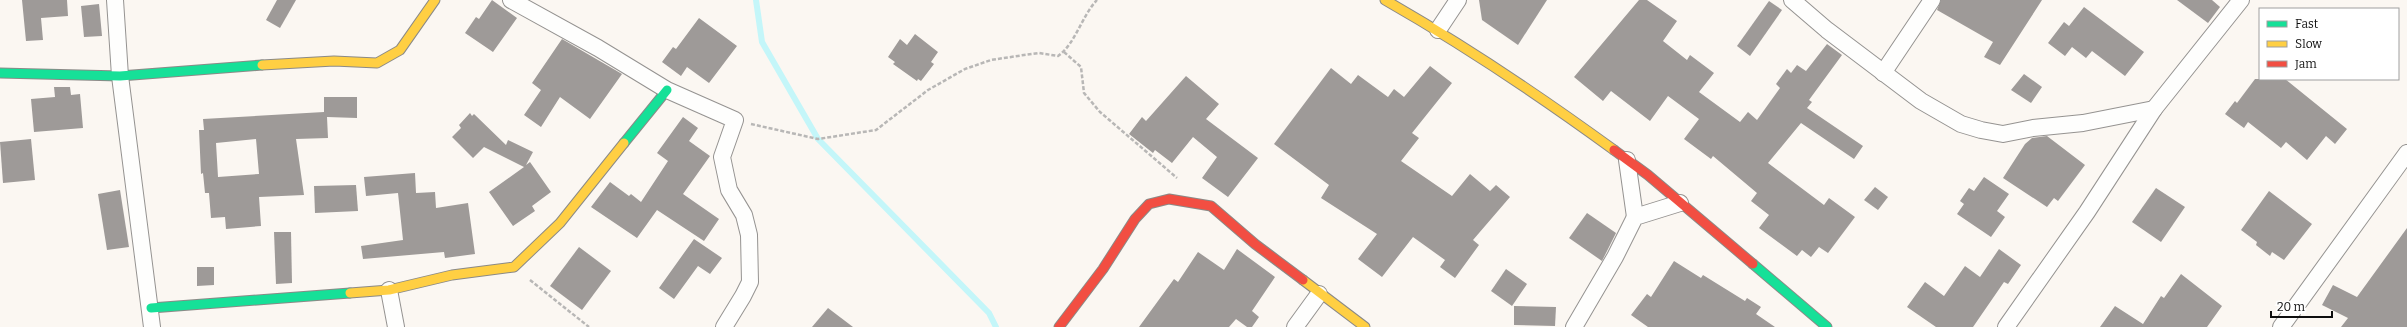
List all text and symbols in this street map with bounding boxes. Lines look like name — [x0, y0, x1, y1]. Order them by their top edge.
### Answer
legend — [2259, 8, 2399, 80]
text: Fast — [2295, 17, 2319, 31]
text: Slow — [2295, 37, 2322, 51]
text: Jam — [2294, 57, 2317, 71]
scale bar — [2271, 293, 2332, 319]
text: 20 m — [2277, 300, 2306, 314]

